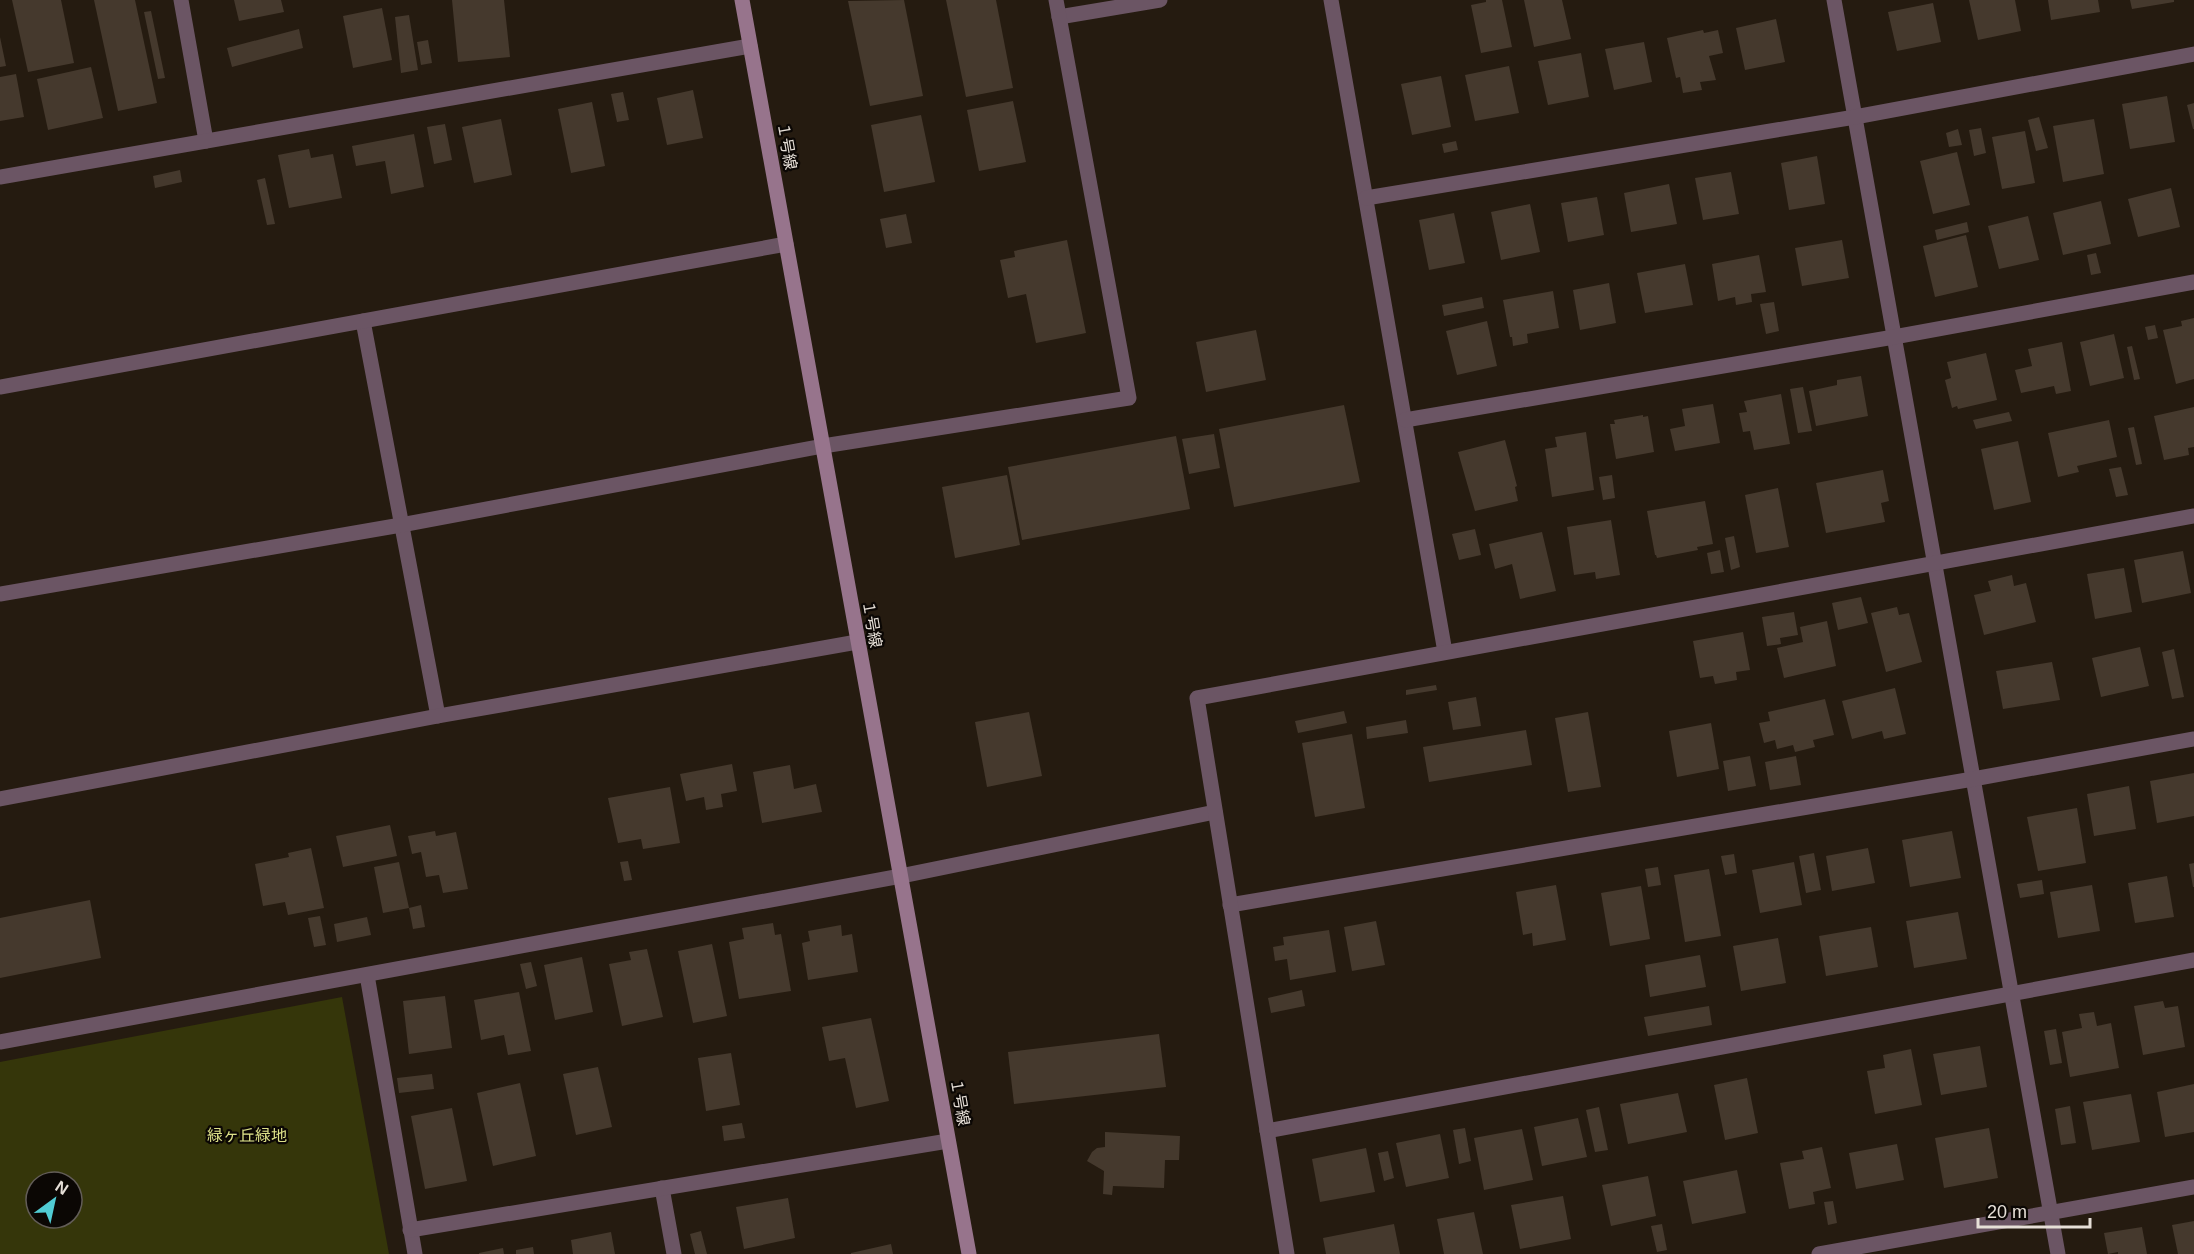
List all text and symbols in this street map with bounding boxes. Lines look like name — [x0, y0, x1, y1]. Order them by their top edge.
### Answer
street label: １号線 — [774, 121, 800, 171]
street label: １号線 — [859, 599, 885, 649]
street label: １号線 — [947, 1077, 973, 1127]
park label: 緑ヶ丘緑地 — [207, 1127, 287, 1144]
north arrow — [24, 1170, 84, 1230]
text: N — [52, 1178, 71, 1198]
scale bar — [1978, 1191, 2090, 1229]
text: 20 m — [1987, 1202, 2027, 1222]

